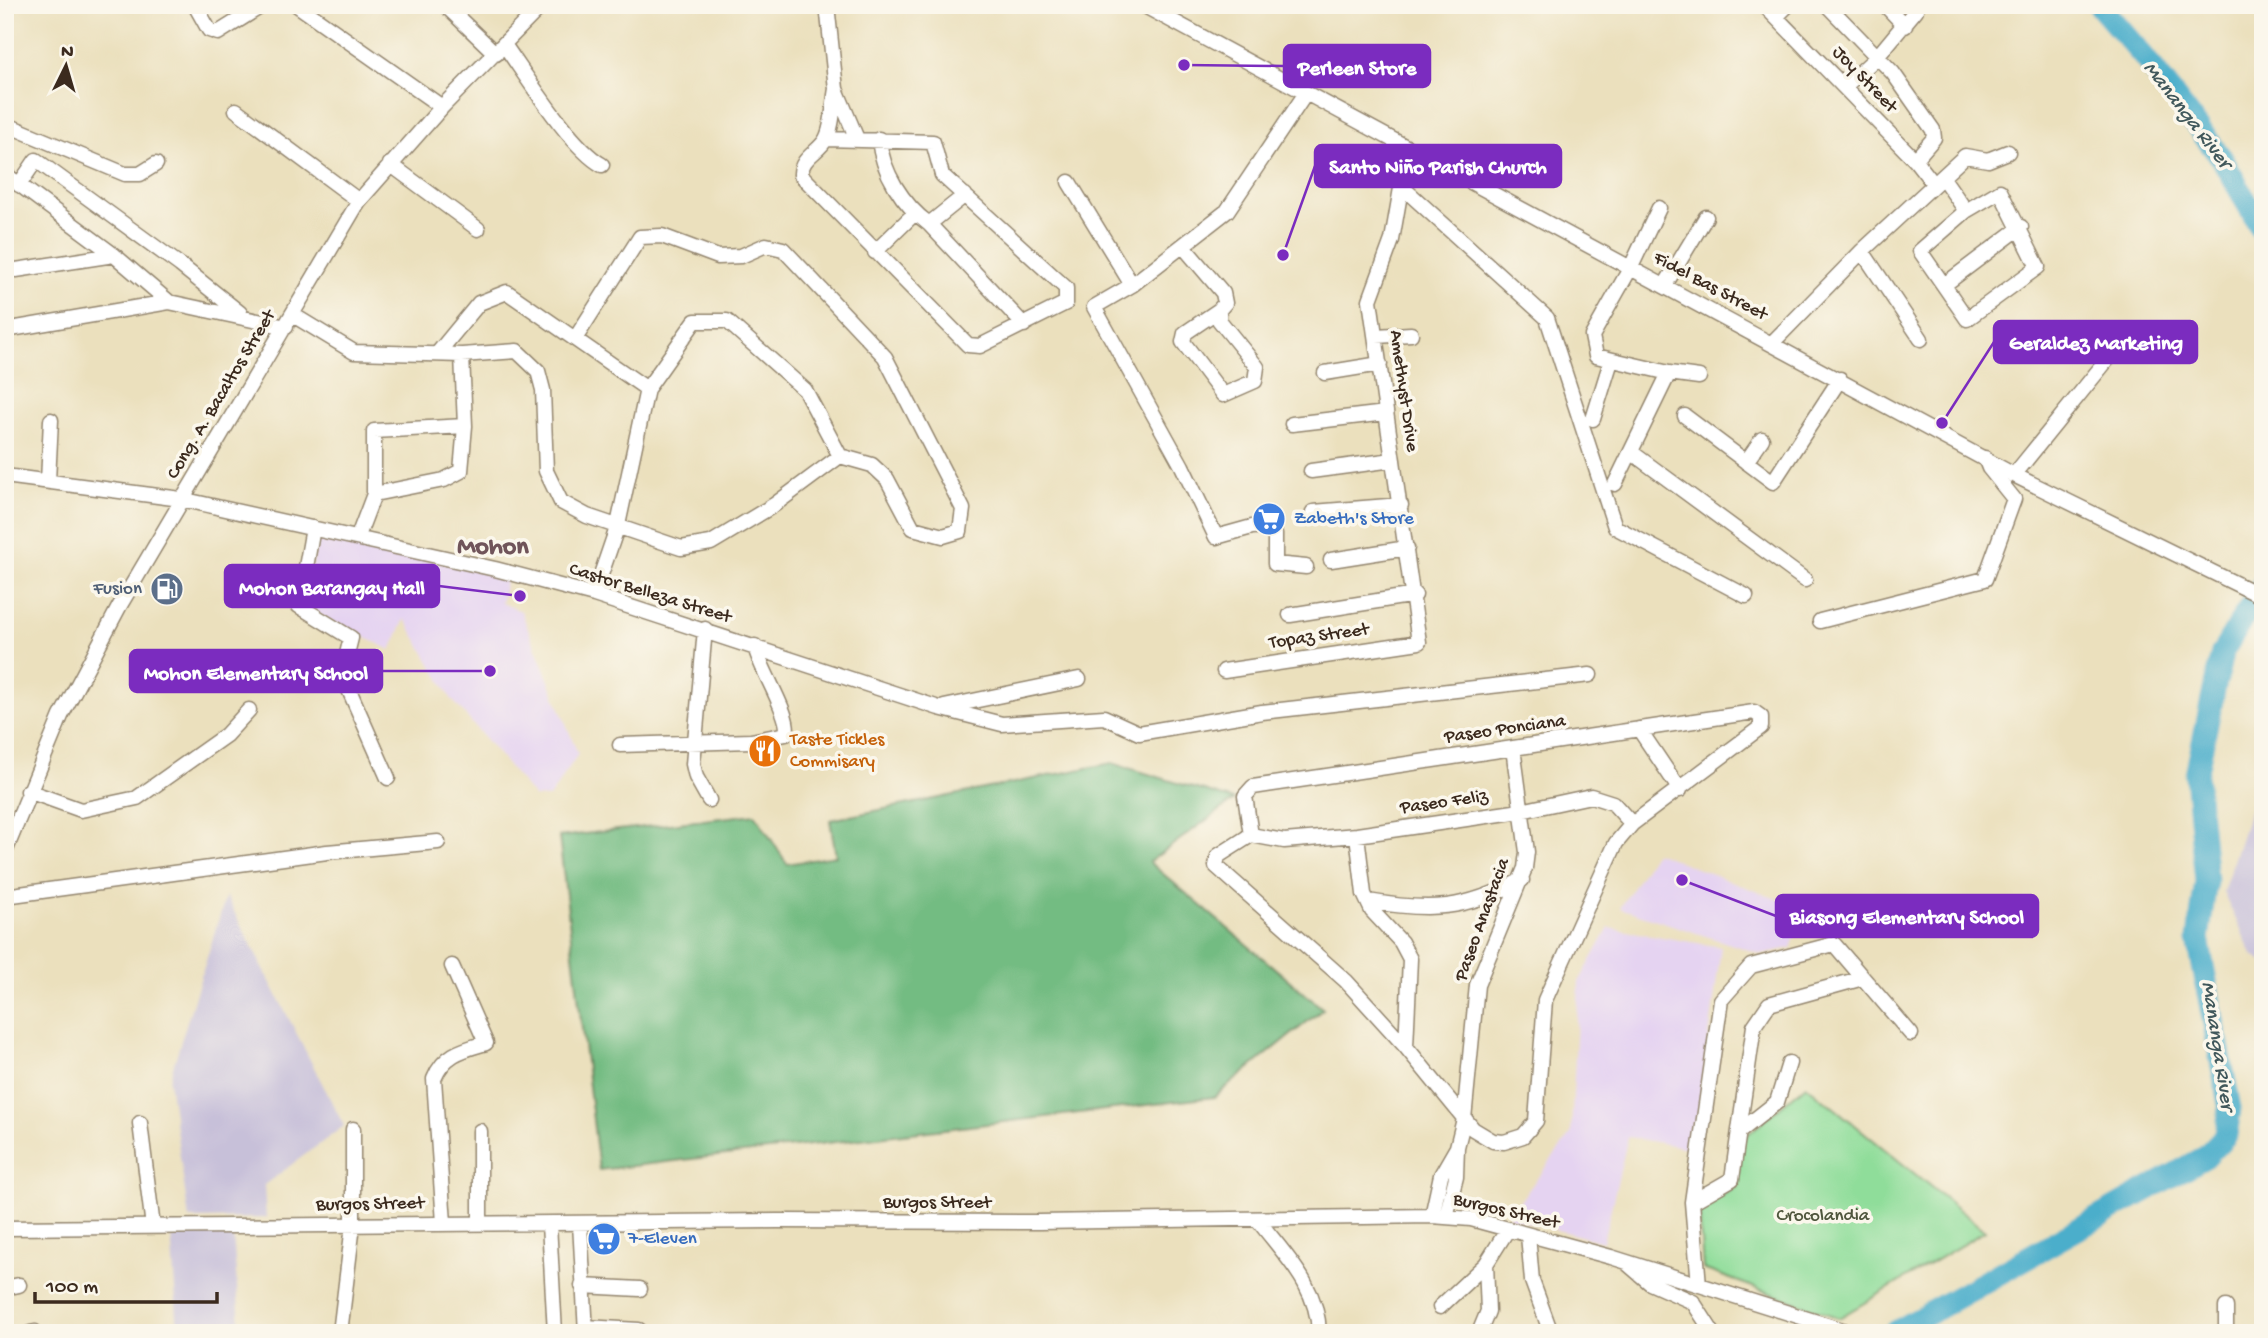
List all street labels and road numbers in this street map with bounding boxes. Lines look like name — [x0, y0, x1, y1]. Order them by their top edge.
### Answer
street label: Joy Street — [1826, 42, 1903, 120]
street label: Fidel Bas Street — [1648, 247, 1773, 328]
street label: Cong. A. Bacaltos Street — [162, 304, 283, 484]
street label: Amethyst Drive — [1383, 329, 1423, 453]
street label: Castor Belleza Street — [566, 558, 736, 630]
street label: Topaz Street — [1267, 618, 1373, 656]
street label: Paseo Ponciana — [1442, 710, 1569, 750]
street label: Paseo Feliz — [1398, 785, 1490, 821]
street label: Paseo Anastacia — [1450, 854, 1516, 986]
street label: Burgos Street — [1450, 1188, 1563, 1236]
street label: Burgos Street — [882, 1192, 993, 1215]
street label: Burgos Street — [315, 1193, 427, 1217]

